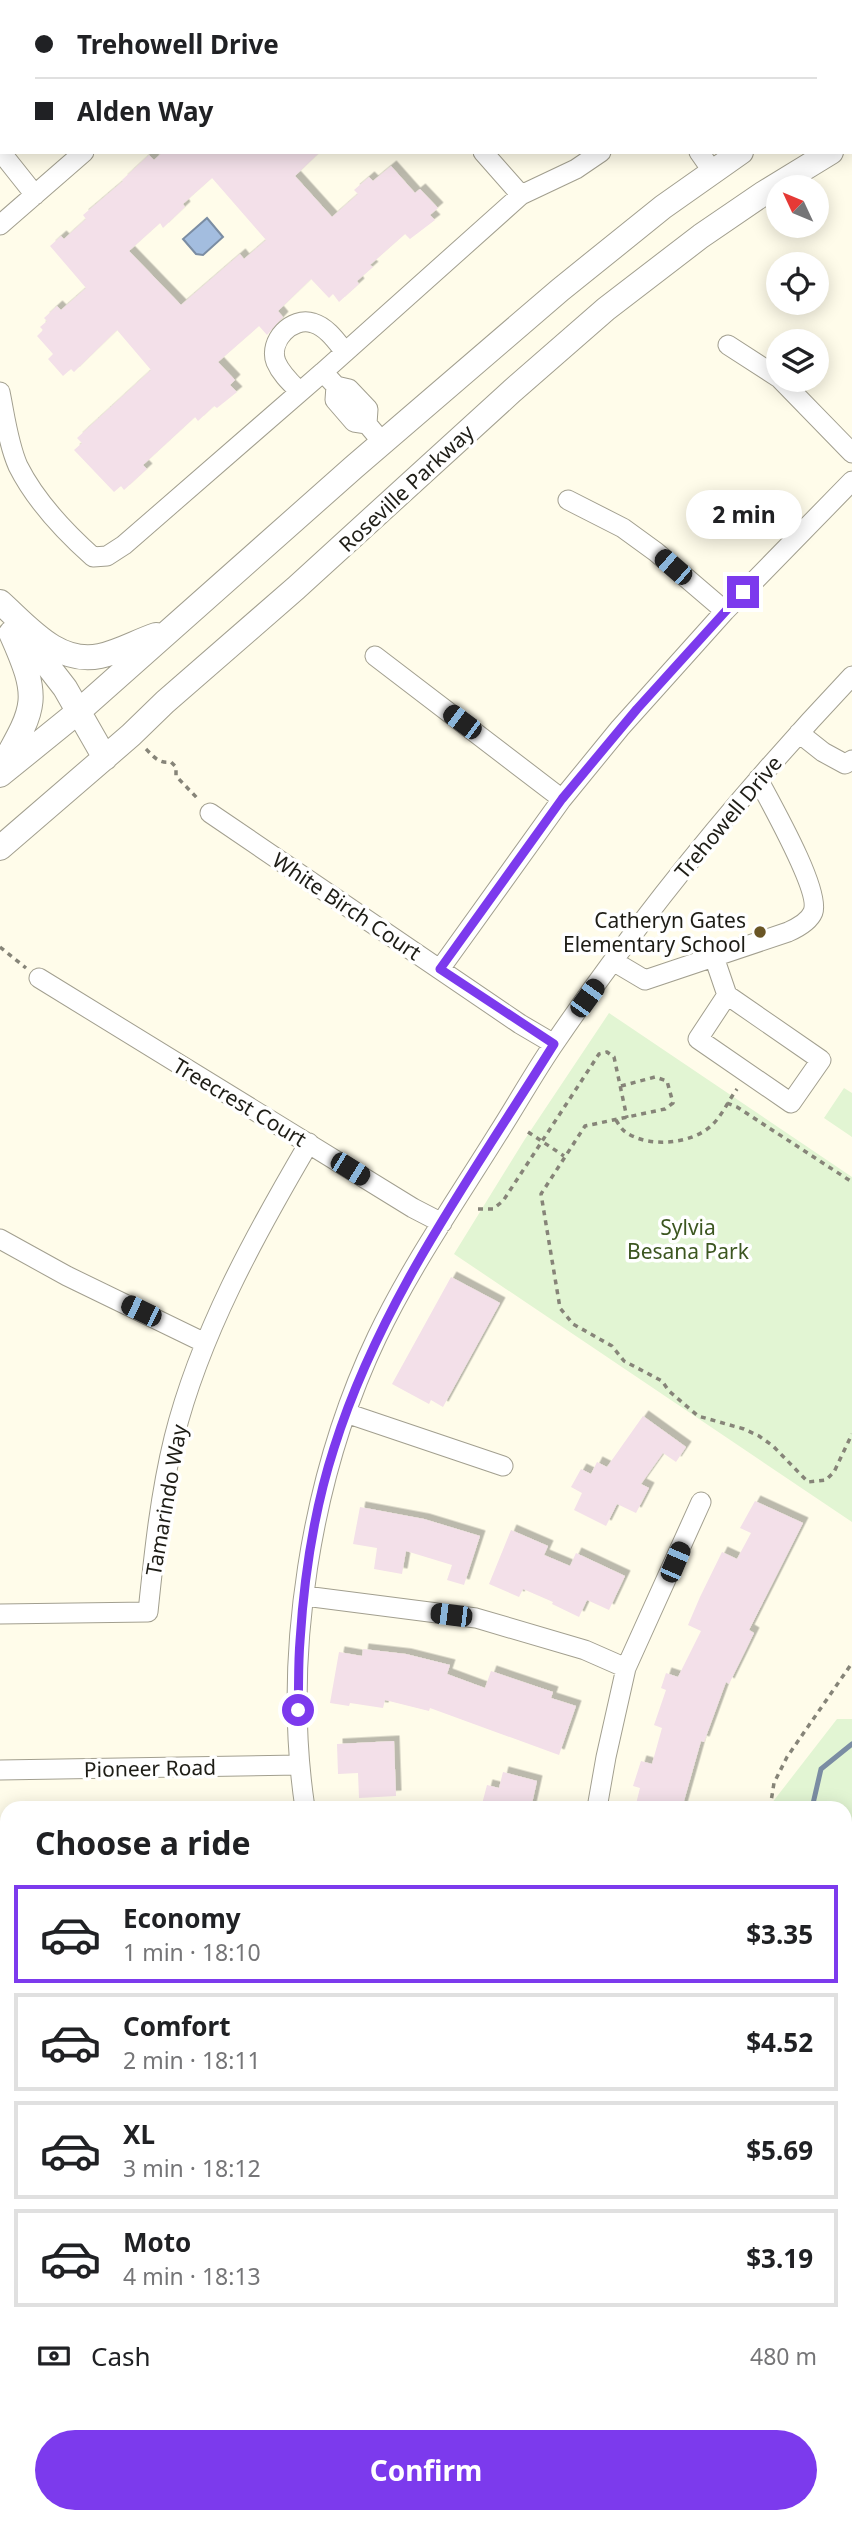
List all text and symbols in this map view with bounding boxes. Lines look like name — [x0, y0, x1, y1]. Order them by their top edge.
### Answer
text: Trehowell Drive — [77, 26, 279, 62]
text: Alden Way — [77, 93, 213, 129]
north arrow — [766, 175, 830, 238]
map controls — [766, 175, 829, 392]
button: locate — [766, 252, 829, 315]
button: layers — [766, 329, 829, 392]
street label: Roseville Parkway — [333, 418, 480, 558]
callout: 2 min — [685, 490, 801, 540]
text: 2 min — [712, 498, 776, 530]
car — [651, 545, 696, 589]
route end — [727, 576, 759, 608]
car — [439, 701, 486, 743]
street label: Trehowell Drive — [668, 750, 788, 884]
street label: White Birch Court — [267, 846, 427, 966]
place label: Catheryn Gates Elementary School — [563, 906, 746, 958]
marker: Catheryn Gates Elementary School — [752, 924, 768, 940]
car — [567, 975, 608, 1021]
street label: Treecrest Court — [168, 1051, 312, 1153]
car — [327, 1149, 374, 1189]
park label: Sylvia Besana Park — [627, 1213, 750, 1265]
car — [118, 1292, 165, 1330]
street label: Tamarindo Way — [139, 1422, 193, 1578]
car — [658, 1539, 693, 1585]
car — [429, 1602, 474, 1628]
route start — [282, 1694, 314, 1726]
street label: Pioneer Road — [84, 1753, 216, 1783]
text: Choose a ride — [35, 1821, 251, 1864]
text: Economy — [123, 1900, 241, 1936]
icon: car — [39, 1903, 102, 1966]
text: $3.35 — [746, 1916, 813, 1952]
text: 1 min · 18:10 — [123, 1936, 261, 1968]
text: Comfort — [123, 2008, 231, 2044]
icon: car — [39, 2011, 102, 2074]
text: $4.52 — [746, 2024, 813, 2060]
text: 2 min · 18:11 — [123, 2044, 261, 2076]
text: XL — [123, 2116, 155, 2152]
icon: car — [39, 2119, 102, 2182]
text: $5.69 — [746, 2132, 813, 2168]
text: 3 min · 18:12 — [123, 2152, 261, 2184]
text: Moto — [123, 2224, 191, 2260]
icon: car — [39, 2227, 102, 2290]
text: $3.19 — [746, 2240, 813, 2276]
text: 4 min · 18:13 — [123, 2260, 261, 2292]
icon: cash — [35, 2337, 73, 2375]
text: Cash — [91, 2338, 151, 2374]
text: 480 m — [750, 2340, 817, 2372]
button: Confirm — [35, 2430, 817, 2510]

